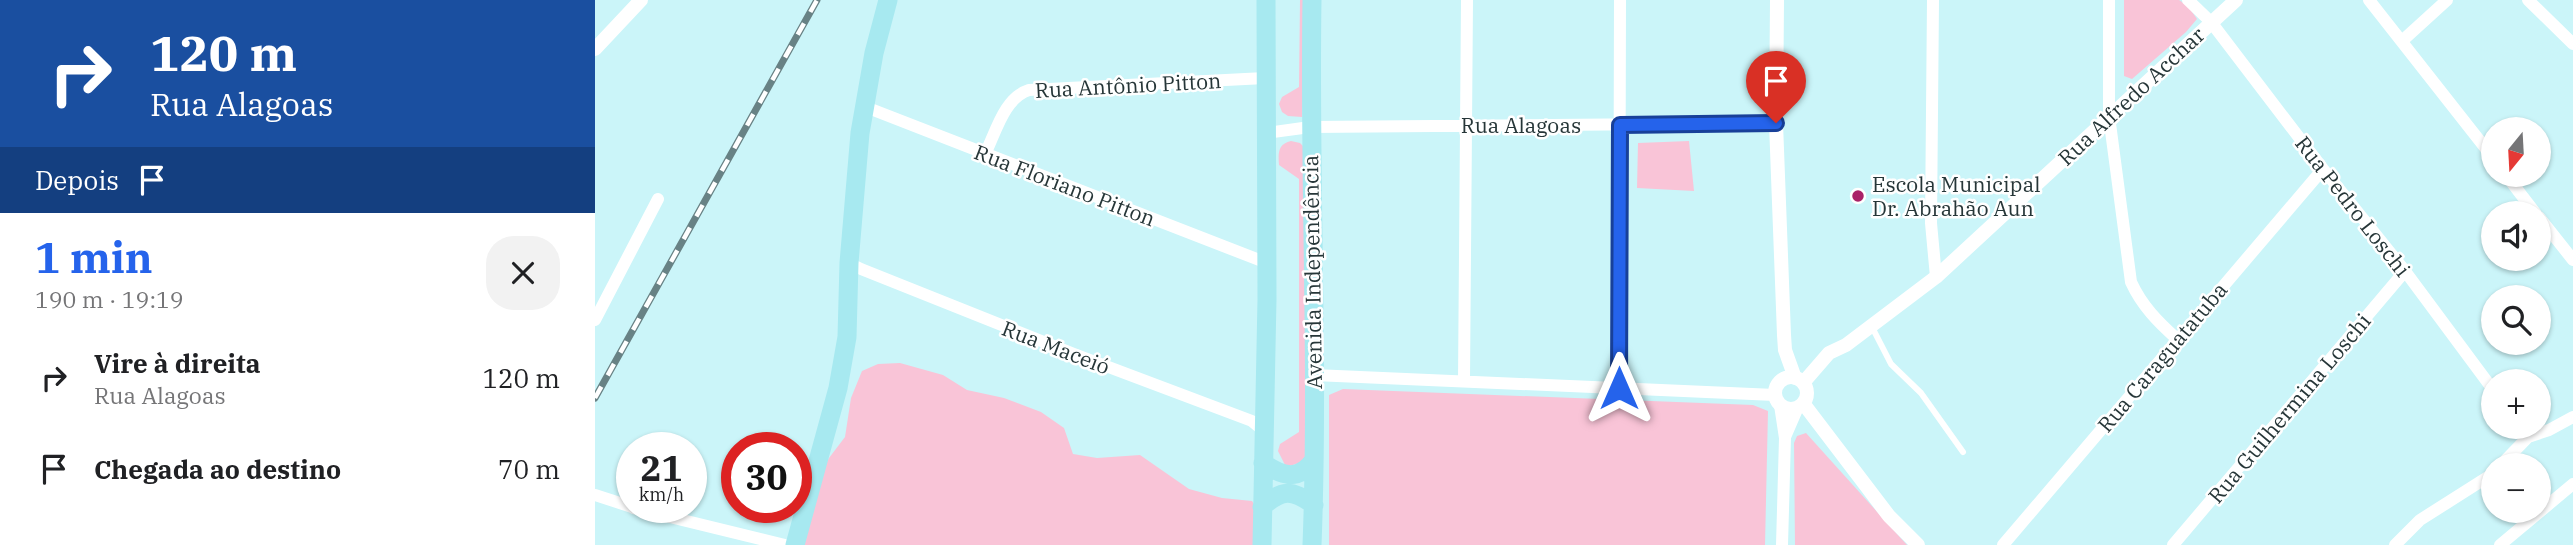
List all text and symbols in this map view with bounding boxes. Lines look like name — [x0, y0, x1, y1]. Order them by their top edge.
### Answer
street label: Rua Alfredo Acchar — [2052, 20, 2211, 171]
text: 120 m — [150, 21, 297, 84]
icon: right — [35, 28, 126, 119]
pin — [1746, 51, 1806, 123]
icon: arrive — [1757, 62, 1795, 100]
street label: Rua Antônio Pitton — [1034, 66, 1222, 104]
text: Rua Alagoas — [150, 83, 333, 125]
street label: Rua Alagoas — [1461, 111, 1581, 139]
north arrow — [2481, 117, 2551, 187]
map controls — [2481, 117, 2551, 523]
street label: Rua Pedro Loschi — [2289, 130, 2417, 282]
street label: Rua Floriano Pitton — [970, 138, 1160, 232]
street label: Avenida Independência — [1296, 155, 1328, 389]
icon: arrive — [133, 161, 171, 199]
text: Depois — [35, 163, 119, 197]
place label: Escola Municipal Dr. Abrahão Aun — [1872, 170, 2040, 222]
marker: Escola Municipal Dr. Abrahão Aun — [1850, 188, 1866, 204]
button: sound — [2481, 201, 2551, 271]
text: 1 min — [35, 230, 153, 285]
button: close — [486, 236, 560, 310]
street label: Rua Caraguatatuba — [2091, 276, 2233, 438]
text: 190 m · 19:19 — [35, 284, 184, 314]
button: search — [2481, 285, 2551, 355]
street label: Rua Guilhermina Loschi — [2201, 307, 2377, 509]
street label: Rua Maceió — [998, 314, 1114, 380]
text: Vire à direita — [94, 346, 261, 380]
position arrow — [1582, 351, 1656, 425]
icon: right — [35, 359, 73, 397]
text: 120 m — [482, 361, 560, 395]
button: + — [2481, 369, 2551, 439]
text: Rua Alagoas — [94, 380, 226, 410]
speed limit sign: 30 — [721, 432, 812, 523]
text: 21 — [640, 445, 683, 491]
icon: arrive — [35, 450, 73, 488]
text: Chegada ao destino — [94, 452, 341, 486]
text: 70 m — [498, 452, 560, 486]
button: − — [2481, 453, 2551, 523]
text: km/h — [639, 483, 684, 506]

